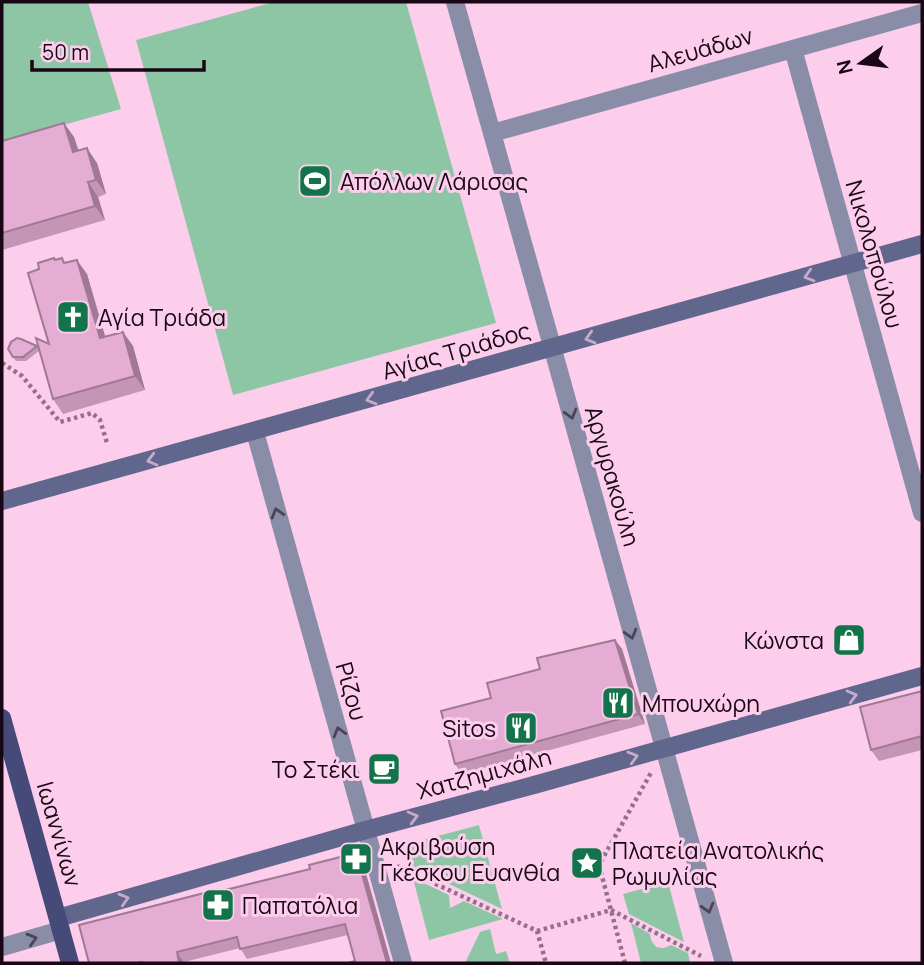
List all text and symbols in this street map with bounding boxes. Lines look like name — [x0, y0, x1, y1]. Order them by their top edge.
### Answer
street label: Αλευάδων — [644, 19, 757, 79]
scale bar — [32, 28, 203, 72]
north arrow — [826, 28, 896, 98]
text: 50 m — [42, 38, 89, 66]
text: N — [830, 57, 859, 77]
sports icon: Απόλλων Λάρισας — [296, 162, 334, 200]
place label: Απόλλων Λάρισας — [340, 165, 528, 197]
street label: Νικολοπούλου — [839, 176, 911, 332]
one-way arrow — [804, 268, 816, 282]
church icon: Αγία Τριάδα — [54, 298, 92, 336]
place label: Αγία Τριάδα — [98, 301, 226, 333]
street label: Αγίας Τριάδος — [378, 314, 534, 386]
one-way arrow — [585, 329, 597, 344]
one-way arrow — [366, 391, 378, 406]
street label: Αργυρακούλη — [578, 402, 648, 550]
one-way arrow — [562, 408, 577, 420]
one-way arrow — [146, 452, 158, 466]
one-way arrow — [271, 507, 286, 519]
shop icon: Κώνστα — [830, 621, 868, 659]
place label: Κώνστα — [744, 624, 824, 656]
one-way arrow — [623, 627, 638, 639]
street label: Ρίζου — [328, 658, 376, 724]
restaurant icon: Μπουχώρη — [599, 684, 637, 722]
place label: Μπουχώρη — [642, 687, 760, 719]
one-way arrow — [846, 690, 858, 704]
restaurant icon: Sitos — [502, 709, 540, 747]
place label: Sitos — [442, 712, 496, 744]
one-way arrow — [332, 727, 347, 739]
street label: Χατζημιχάλη — [413, 740, 555, 806]
cafe icon: Το Στέκι — [365, 750, 403, 788]
one-way arrow — [627, 750, 639, 765]
place label: Το Στέκι — [272, 753, 360, 785]
street label: Ιωαννίνων — [30, 778, 90, 891]
one-way arrow — [407, 811, 419, 825]
place label: Ακριβούση Γκέσκου Ευανθία — [380, 830, 560, 888]
place label: Πλατεία Ανατολικής Ρωμυλίας — [612, 834, 824, 892]
pharmacy icon: Ακριβούση Γκέσκου Ευανθία — [337, 840, 375, 878]
place icon: Πλατεία Ανατολικής Ρωμυλίας — [568, 844, 606, 882]
pharmacy icon: Παπατόλια — [199, 886, 237, 924]
place label: Παπατόλια — [242, 889, 358, 921]
one-way arrow — [118, 893, 130, 908]
one-way arrow — [700, 902, 714, 914]
one-way arrow — [25, 933, 37, 947]

